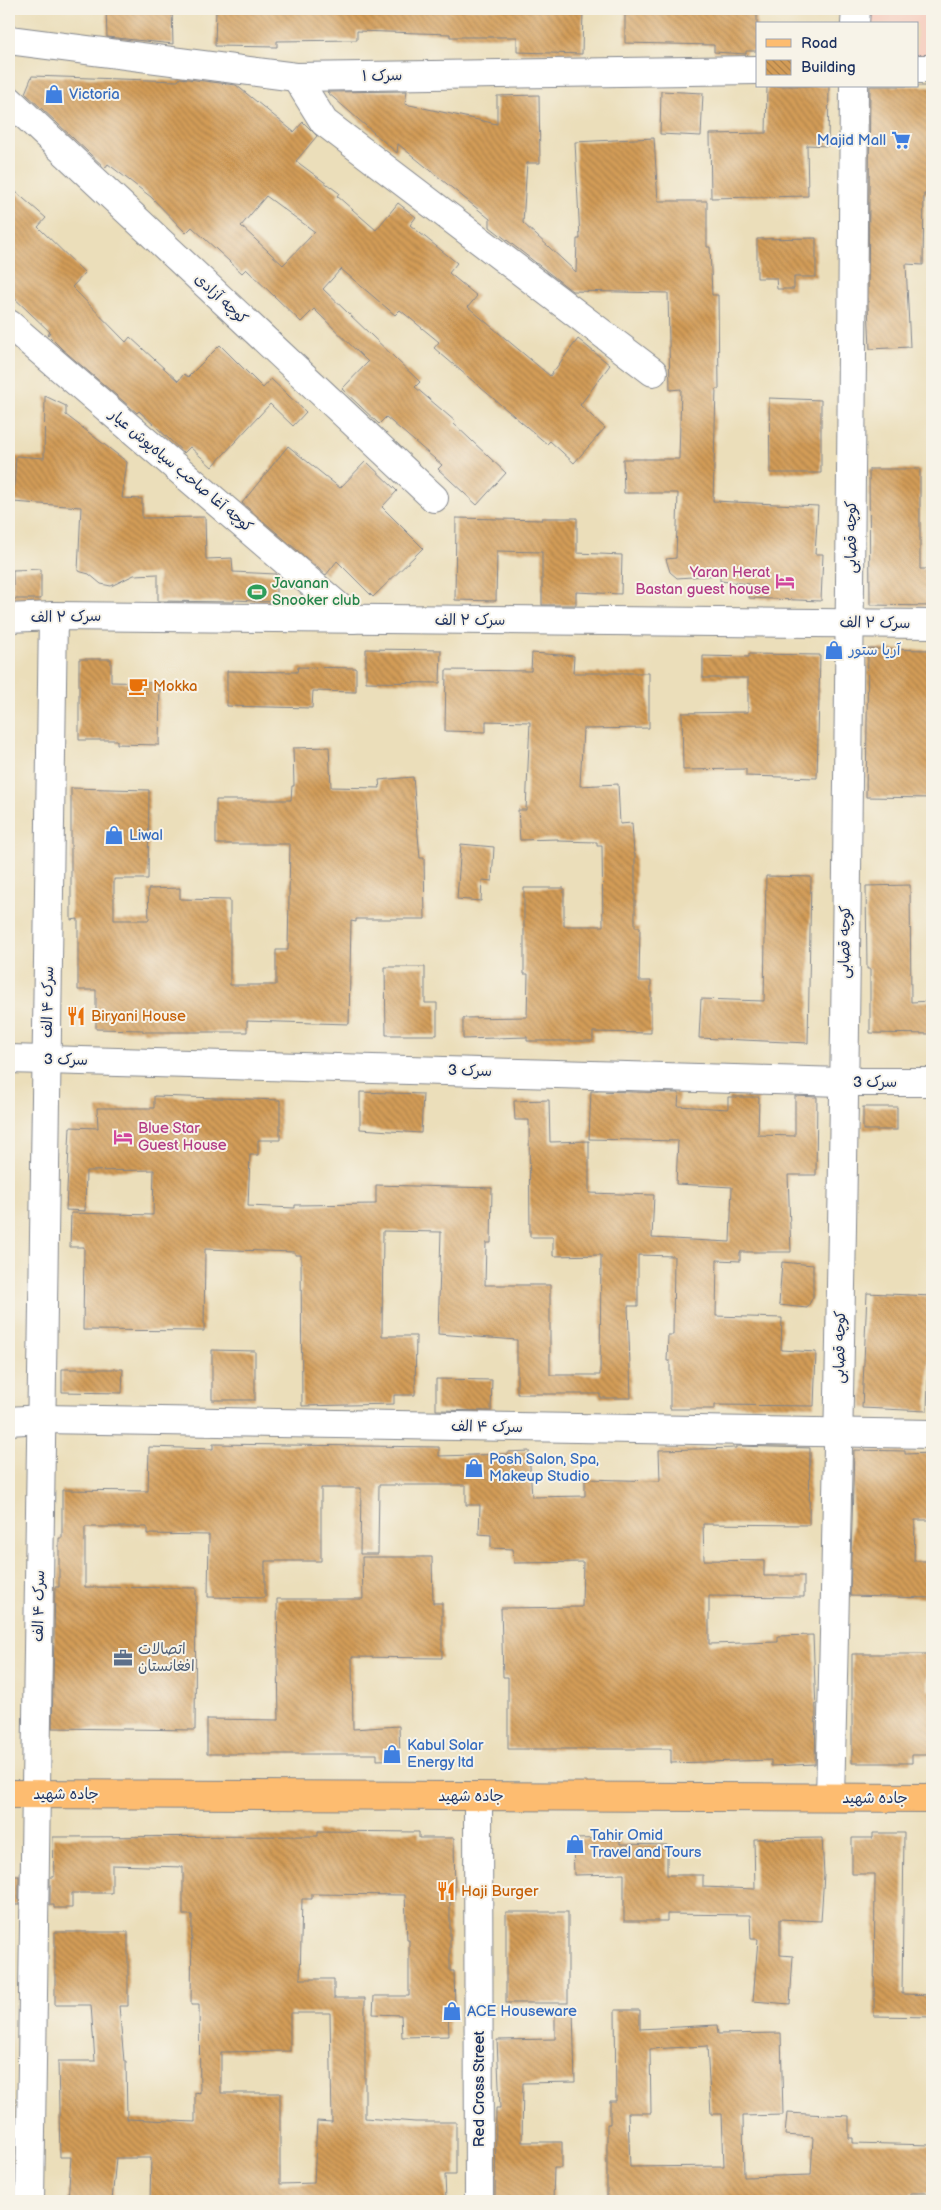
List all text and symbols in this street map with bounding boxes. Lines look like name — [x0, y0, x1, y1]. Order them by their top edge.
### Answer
legend — [756, 22, 918, 88]
text: Road — [801, 34, 837, 53]
text: Building — [801, 58, 856, 77]
street label: سرک ۱ — [362, 66, 402, 86]
shop icon: Victoria — [43, 83, 65, 105]
place label: Victoria — [69, 85, 120, 104]
supermarket icon: Majid Mall — [890, 129, 912, 151]
place label: Majid Mall — [817, 131, 886, 150]
street label: کوچه آزادی — [190, 269, 252, 329]
street label: کوچه آغا صاحب سیاه‌پوش عیار — [105, 405, 257, 537]
street label: کوچه قصابی — [842, 500, 861, 574]
place label: Yaran Herat Bastan guest house — [635, 563, 770, 599]
hotel icon: Yaran Herat Bastan guest house — [774, 570, 796, 592]
place label: Javanan Snooker club — [272, 574, 361, 610]
sports icon: Javanan Snooker club — [246, 581, 268, 603]
street label: سرک ۲ الف — [31, 607, 101, 627]
street label: سرک ۲ الف — [435, 611, 505, 630]
street label: سرک ۲ الف — [840, 613, 910, 633]
shop icon: آریا ستور — [823, 639, 845, 661]
place label: آریا ستور — [848, 641, 902, 660]
cafe icon: Mokka — [127, 675, 149, 697]
place label: Mokka — [153, 677, 197, 696]
shop icon: Liwal — [103, 824, 125, 846]
place label: Liwal — [129, 826, 163, 845]
street label: کوچه قصابی — [835, 905, 855, 979]
street label: سرک ۴ الف — [38, 966, 58, 1038]
restaurant icon: Biryani House — [65, 1005, 87, 1027]
place label: Biryani House — [91, 1007, 186, 1026]
street label: سرک 3 — [44, 1050, 88, 1070]
street label: سرک 3 — [448, 1061, 492, 1081]
street label: سرک 3 — [853, 1073, 897, 1092]
place label: Blue Star Guest House — [138, 1119, 227, 1155]
hotel icon: Blue Star Guest House — [112, 1126, 134, 1148]
street label: کوچه قصابی — [830, 1310, 850, 1384]
street label: سرک ۴ الف — [451, 1417, 523, 1437]
place label: Posh Salon, Spa, Makeup Studio — [489, 1450, 599, 1486]
shop icon: Posh Salon, Spa, Makeup Studio — [463, 1457, 485, 1479]
street label: سرک ۴ الف — [29, 1570, 49, 1642]
place label: اتصالات افغانستان — [138, 1640, 195, 1676]
office icon: اتصالات افغانستان — [112, 1647, 134, 1669]
place label: Kabul Solar Energy ltd — [407, 1736, 484, 1772]
shop icon: Kabul Solar Energy ltd — [381, 1743, 403, 1765]
street label: جاده شهید — [33, 1785, 99, 1804]
street label: جاده شهید — [438, 1787, 504, 1806]
street label: جاده شهید — [842, 1789, 908, 1808]
place label: Tahir Omid Travel and Tours — [590, 1826, 702, 1862]
shop icon: Tahir Omid Travel and Tours — [564, 1833, 586, 1855]
restaurant icon: Haji Burger — [435, 1880, 457, 1902]
place label: Haji Burger — [461, 1882, 539, 1901]
shop icon: ACE Houseware — [441, 2000, 463, 2022]
place label: ACE Houseware — [467, 2002, 577, 2021]
street label: Red Cross Street — [470, 2030, 489, 2147]

